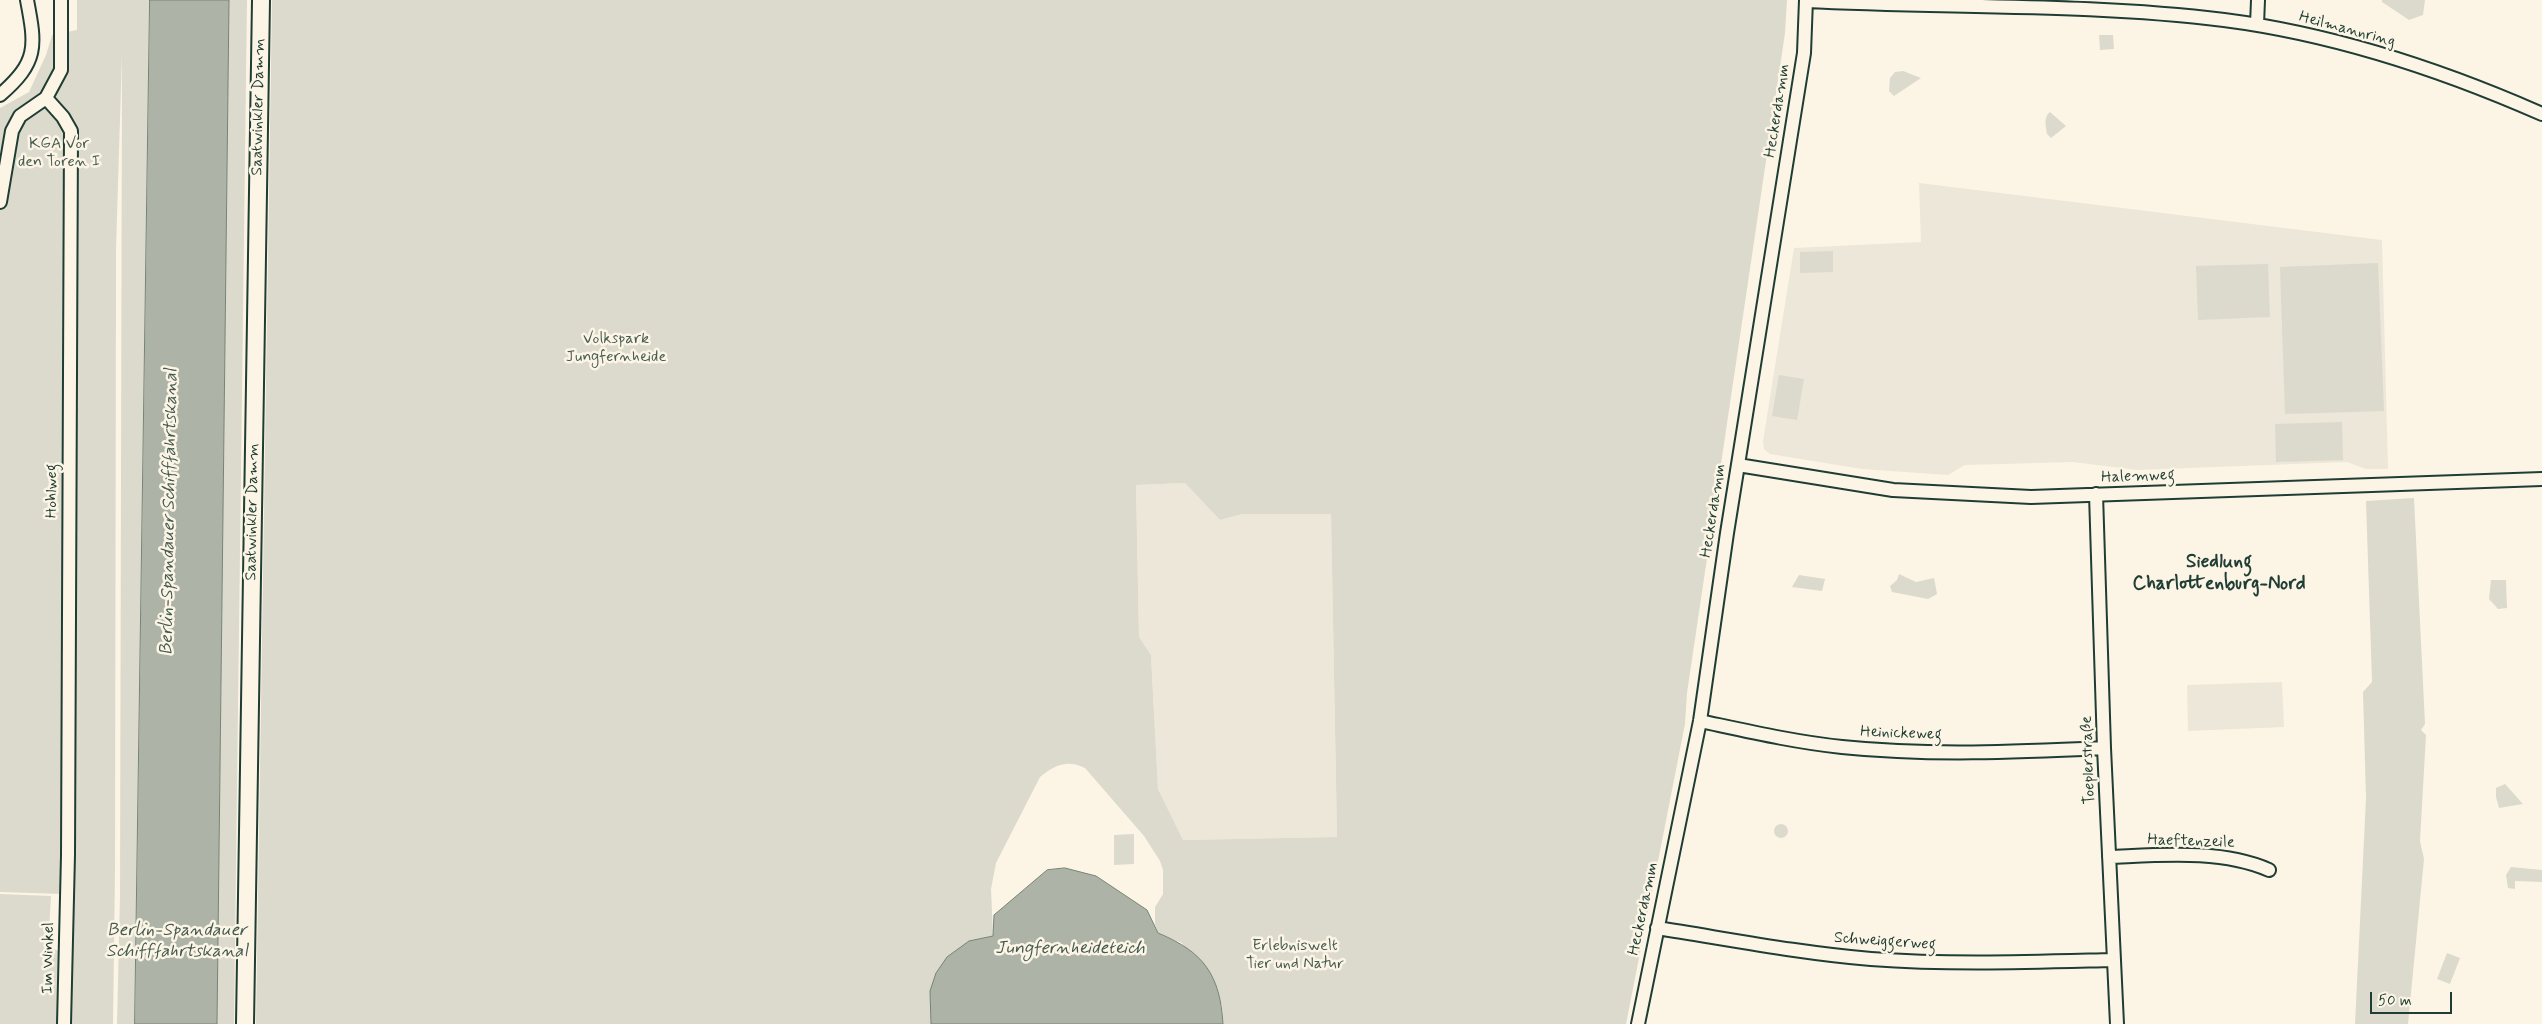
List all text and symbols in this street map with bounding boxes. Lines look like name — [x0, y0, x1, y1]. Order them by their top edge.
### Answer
street label: Heilmannring — [2297, 8, 2397, 52]
street label: Saatwinkler Damm — [248, 38, 270, 176]
street label: Heckerdamm — [1761, 63, 1795, 159]
park label: KGA Vor den Toren I — [18, 135, 100, 173]
park label: Volkspark Jungfernheide — [566, 330, 666, 368]
water label: Berlin-Spandauer Schifffahrtskanal — [157, 369, 183, 655]
street label: Saatwinkler Damm — [242, 443, 264, 581]
street label: Heckerdamm — [1697, 463, 1731, 559]
street label: Hohlweg — [43, 464, 63, 518]
street label: Halemweg — [2101, 466, 2175, 488]
district label: Siedlung Charlottenburg-Nord — [2132, 552, 2306, 596]
street label: Toeplerstraße — [2078, 715, 2100, 805]
street label: Heinickeweg — [1860, 723, 1942, 745]
street label: Haeftenzeile — [2147, 831, 2235, 853]
street label: Heckerdamm — [1625, 861, 1663, 957]
water label: Berlin-Spandauer Schifffahrtskanal — [106, 920, 248, 962]
street label: Im Winkel — [39, 922, 59, 994]
street label: Schweiggerweg — [1833, 929, 1937, 955]
park label: Erlebniswelt Tier und Natur — [1246, 937, 1344, 975]
water label: Jungfernheideteich — [995, 938, 1145, 960]
scale bar — [2372, 982, 2454, 1014]
text: 50 m — [2378, 991, 2412, 1011]

